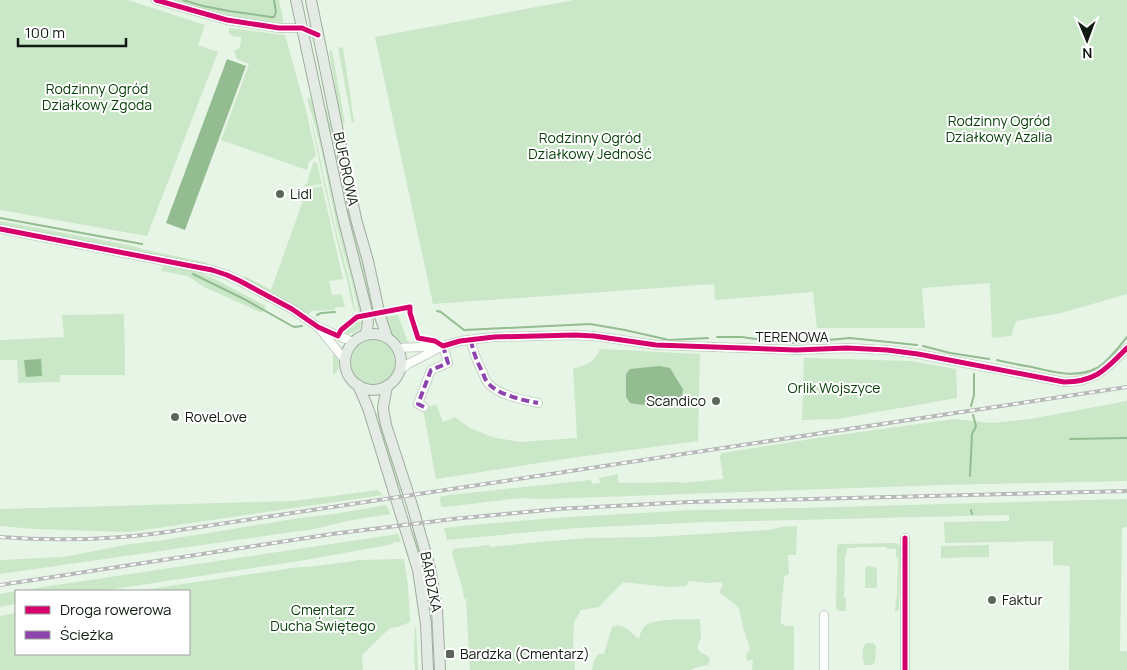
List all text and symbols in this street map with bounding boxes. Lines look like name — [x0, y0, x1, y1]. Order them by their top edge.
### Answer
scale bar — [18, 15, 125, 47]
north arrow — [1062, 15, 1112, 65]
text: 100 m — [25, 22, 65, 43]
text: N — [1082, 44, 1092, 63]
park label: Rodzinny Ogród Działkowy Zgoda — [42, 79, 152, 114]
park label: Rodzinny Ogród Działkowy Azalia — [946, 111, 1052, 146]
park label: Rodzinny Ogród Działkowy Jedność — [528, 128, 652, 163]
street label: BUFOROWA — [329, 130, 364, 208]
place label: Lidl — [290, 184, 312, 203]
marker: Lidl — [274, 188, 286, 200]
street label: TERENOWA — [755, 327, 829, 346]
park label: Orlik Wojszyce — [788, 378, 880, 397]
place label: Scandico — [646, 391, 706, 410]
marker: Scandico — [710, 395, 722, 407]
place label: RoveLove — [185, 407, 247, 426]
marker: RoveLove — [169, 411, 181, 423]
street label: BARDZKA — [416, 550, 447, 614]
legend — [15, 590, 190, 655]
place label: Faktur — [1002, 590, 1042, 609]
marker: Faktur — [986, 594, 998, 606]
text: Droga rowerowa — [60, 599, 171, 620]
park label: Cmentarz Ducha Świętego — [270, 600, 376, 635]
text: Ścieżka — [60, 624, 113, 645]
place label: Bardzka (Cmentarz) — [460, 644, 590, 663]
marker: Bardzka (Cmentarz) — [444, 648, 456, 660]

